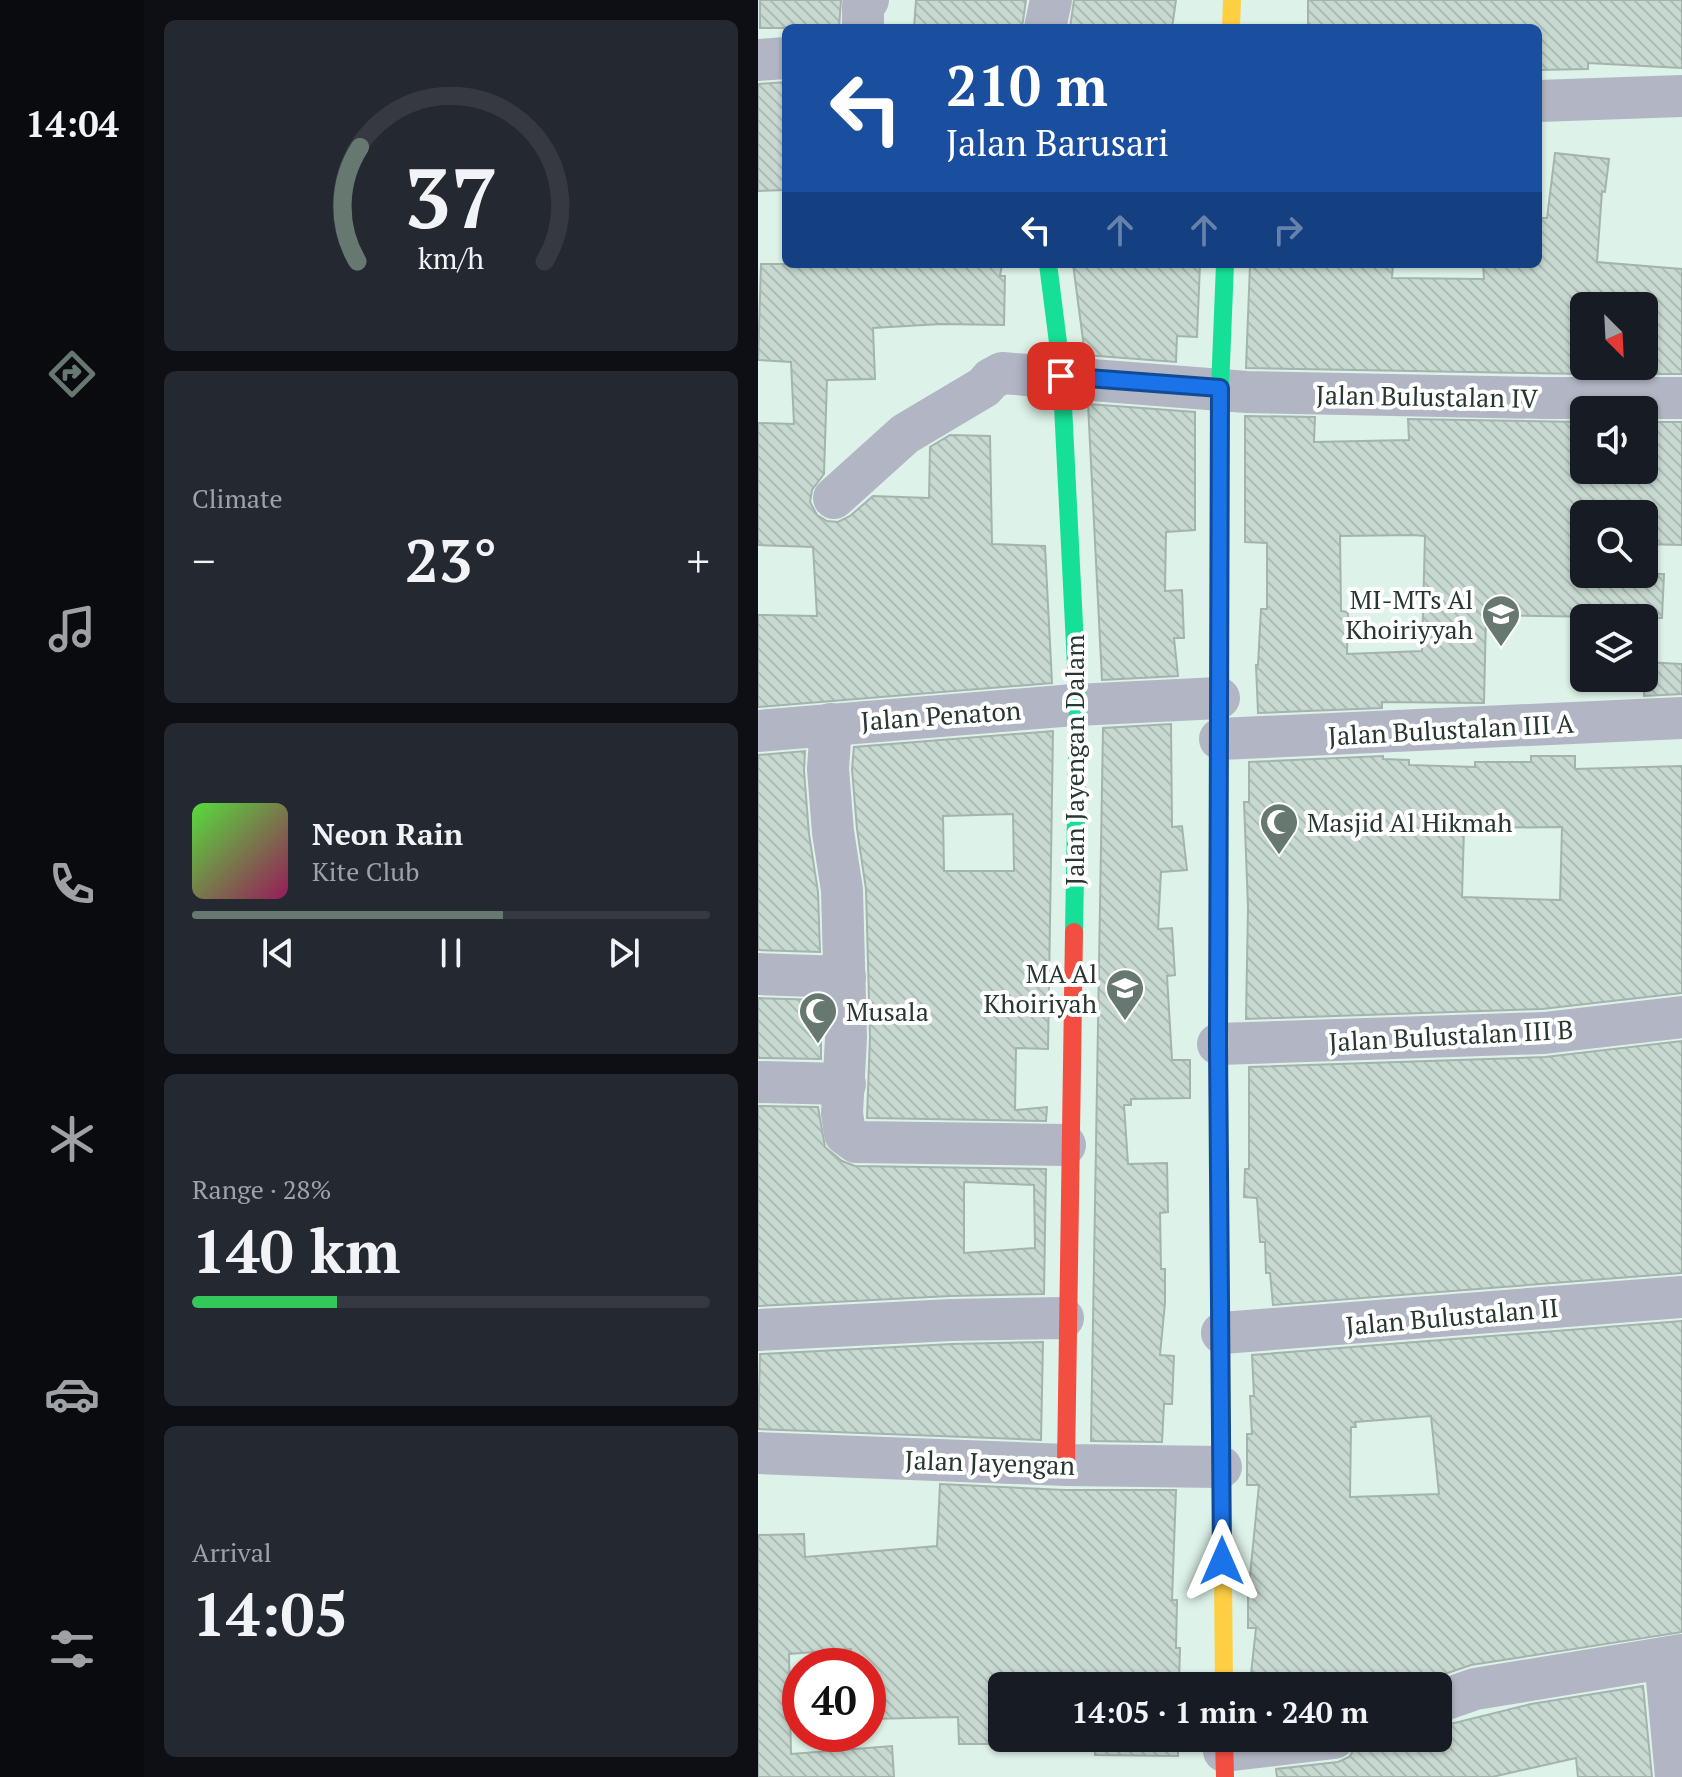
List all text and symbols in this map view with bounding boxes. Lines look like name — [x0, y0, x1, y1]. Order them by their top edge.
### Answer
text: 210 m — [946, 48, 1108, 122]
icon: left — [814, 56, 918, 160]
text: 14:04 — [25, 100, 119, 147]
text: Jalan Barusari — [946, 119, 1169, 166]
text: 37 — [404, 141, 498, 251]
icon: left — [1014, 208, 1058, 252]
icon: ahead — [1098, 208, 1142, 252]
icon: ahead — [1182, 208, 1226, 252]
icon: right — [1266, 208, 1310, 252]
text: km/h — [418, 239, 484, 277]
north arrow — [1570, 292, 1658, 380]
map controls — [1570, 292, 1658, 692]
pin — [1027, 342, 1095, 410]
icon: directions — [44, 346, 100, 402]
icon: arrive — [1039, 354, 1083, 398]
street label: Jalan Bulustalan IV — [1316, 377, 1539, 415]
button: sound — [1570, 396, 1658, 484]
text: Climate — [192, 481, 283, 515]
button: search — [1570, 500, 1658, 588]
text: 23° — [405, 520, 497, 599]
text: − — [192, 531, 215, 590]
text: + — [687, 531, 710, 590]
place label: MI-MTs Al Khoiriyyah — [1345, 582, 1473, 646]
school or university icon: MI-MTs Al Khoiriyyah — [1480, 593, 1522, 648]
icon: music — [44, 601, 100, 657]
button: layers — [1570, 604, 1658, 692]
street label: Jalan Jayengan Dalam — [1057, 634, 1091, 886]
street label: Jalan Penaton — [860, 692, 1022, 738]
street label: Jalan Bulustalan III A — [1327, 706, 1575, 752]
mosque icon: Masjid Al Hikmah — [1258, 801, 1300, 856]
place label: Masjid Al Hikmah — [1307, 805, 1512, 839]
text: Neon Rain — [312, 814, 463, 854]
text: Kite Club — [312, 854, 419, 888]
icon: phone — [44, 856, 100, 912]
icon: previous — [256, 931, 300, 975]
icon: pause — [429, 931, 473, 975]
icon: next — [602, 931, 646, 975]
place label: MA Al Khoiriyah — [983, 956, 1097, 1020]
school or university icon: MA Al Khoiriyah — [1104, 967, 1146, 1022]
mosque icon: Musala — [797, 990, 839, 1045]
place label: Musala — [846, 994, 929, 1028]
street label: Jalan Bulustalan III B — [1328, 1012, 1574, 1058]
icon: climate — [44, 1111, 100, 1167]
text: Range · 28% — [192, 1172, 331, 1206]
text: 140 km — [192, 1211, 400, 1290]
street label: Jalan Bulustalan II — [1344, 1290, 1560, 1342]
icon: car — [44, 1366, 100, 1422]
street label: Jalan Jayengan — [904, 1442, 1076, 1482]
position arrow — [1180, 1519, 1264, 1603]
text: Arrival — [192, 1535, 272, 1569]
text: 14:05 — [192, 1574, 348, 1653]
icon: filters — [44, 1621, 100, 1677]
speed limit sign: 40 — [782, 1648, 886, 1752]
text: 14:05 · 1 min · 240 m — [1072, 1692, 1368, 1732]

